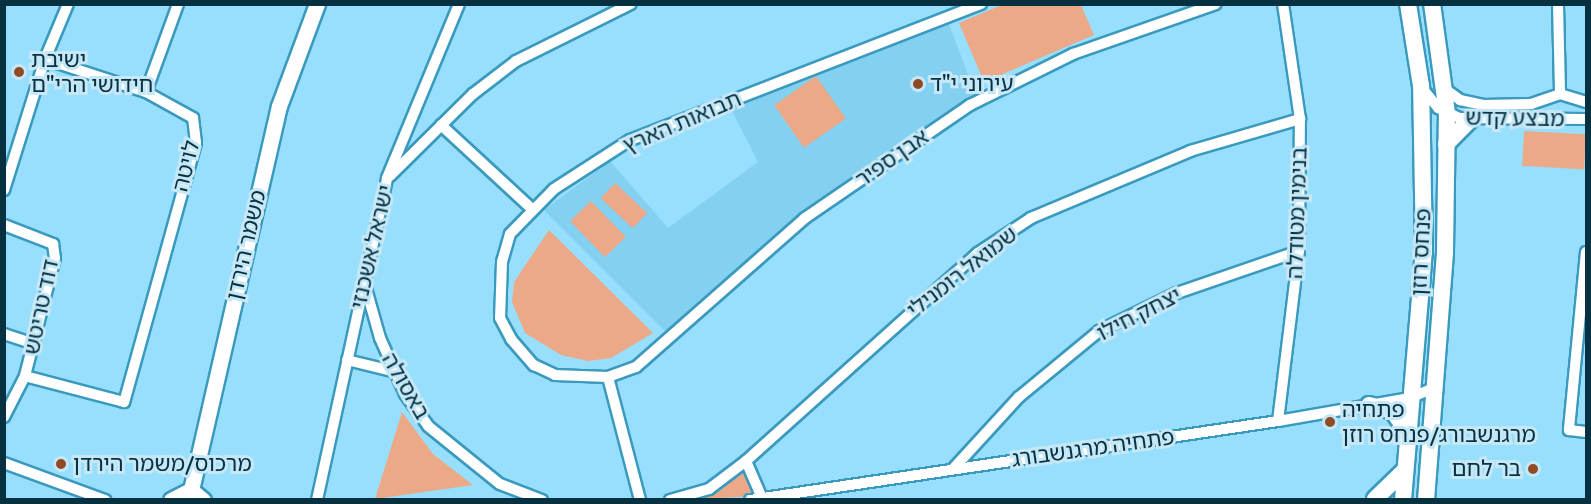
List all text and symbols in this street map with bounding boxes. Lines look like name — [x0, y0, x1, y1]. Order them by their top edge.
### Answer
place label: ישיבת חידושי הרי"ם — [31, 46, 153, 98]
marker: ישיבת חידושי הרי"ם — [12, 65, 26, 79]
place label: עירוני י"ד — [930, 71, 1013, 97]
marker: עירוני י"ד — [911, 77, 925, 91]
street label: תבואות הארץ — [619, 85, 745, 159]
street label: מבצע קדש — [1465, 104, 1565, 132]
street label: אבן ספיר — [850, 123, 934, 193]
street label: לויטה — [167, 137, 205, 195]
street label: בנימין מטודלה — [1281, 146, 1313, 280]
street label: ישראל אשכנזי — [345, 182, 399, 312]
street label: משמר הירדן — [221, 187, 271, 303]
street label: פנחס רוזן — [1406, 208, 1436, 296]
street label: שמואל רומנילי — [902, 221, 1022, 323]
street label: דוד טריטש — [18, 257, 64, 357]
street label: יצחק חילו — [1092, 282, 1186, 346]
street label: באסולה — [376, 348, 436, 424]
place label: פתחיה מרגנשבורג/פנחס רוזן — [1342, 396, 1536, 448]
marker: פתחיה מרגנשבורג/פנחס רוזן — [1323, 415, 1337, 429]
street label: פתחיה מרגנשבורג — [1010, 423, 1176, 473]
place label: מרכוס/משמר הירדן — [73, 451, 252, 477]
place label: בר לחם — [1452, 456, 1521, 482]
marker: מרכוס/משמר הירדן — [54, 457, 68, 471]
marker: בר לחם — [1526, 462, 1540, 476]

